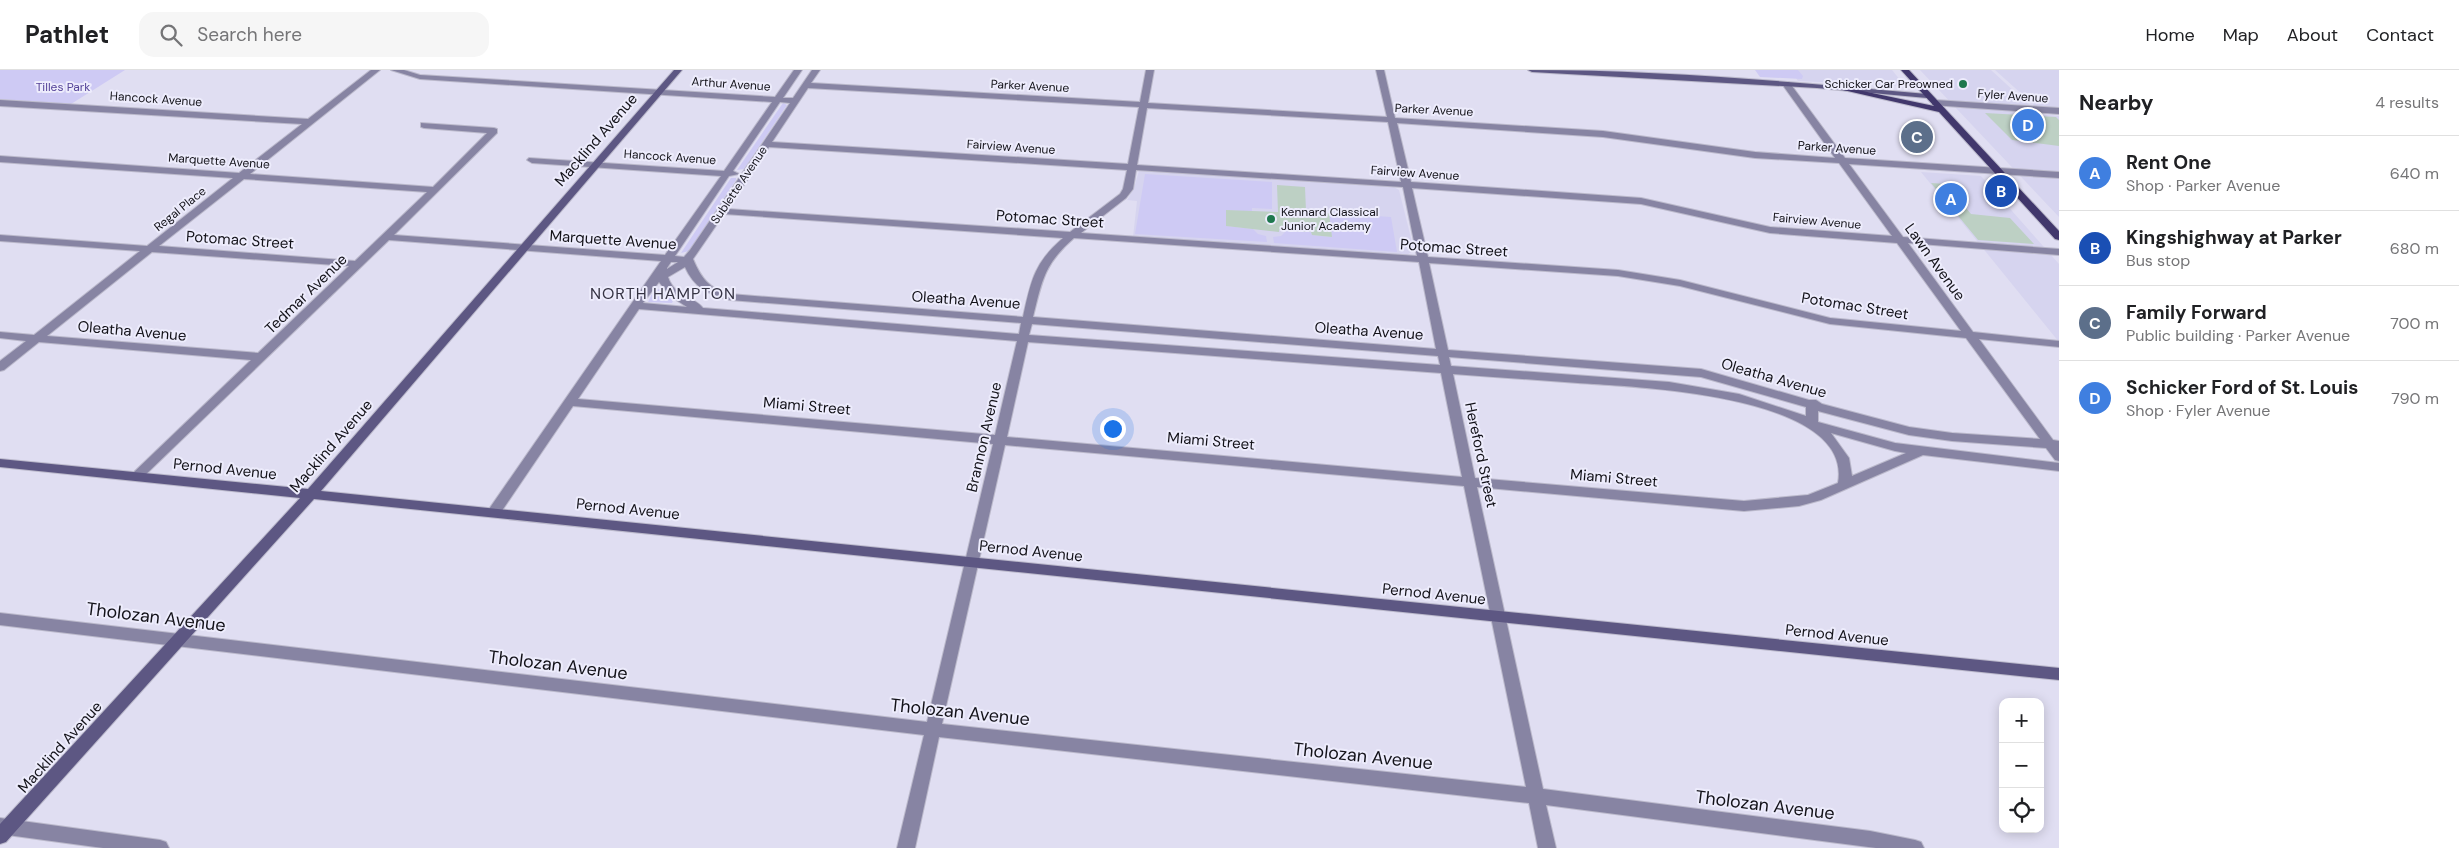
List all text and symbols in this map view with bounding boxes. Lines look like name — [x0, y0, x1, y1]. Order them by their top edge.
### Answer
search box — [139, 12, 489, 57]
text: Pathlet — [25, 19, 109, 50]
icon: search — [157, 21, 185, 49]
text: Search here — [197, 22, 302, 47]
text: Home — [2145, 23, 2195, 47]
text: Map — [2223, 23, 2259, 47]
text: About — [2287, 23, 2338, 47]
text: Contact — [2366, 23, 2434, 47]
street label: Arthur Avenue — [691, 73, 771, 95]
street label: Parker Avenue — [990, 76, 1070, 96]
place label: Schicker Car Preowned — [1824, 76, 1953, 92]
marker: Schicker Car Preowned — [1957, 78, 1969, 90]
park label: Tilles Park — [36, 79, 90, 95]
street label: Fyler Avenue — [1977, 86, 2049, 106]
street label: Hancock Avenue — [109, 88, 203, 110]
street label: Macklind Avenue — [550, 89, 642, 191]
text: Nearby — [2079, 89, 2153, 117]
text: 4 results — [2375, 92, 2439, 113]
street label: Parker Avenue — [1394, 100, 1474, 120]
pin: D — [2012, 106, 2044, 144]
pin: C — [1901, 118, 1933, 156]
street label: Fairview Avenue — [966, 136, 1056, 158]
street label: Parker Avenue — [1797, 137, 1877, 159]
street label: Sublette Avenue — [707, 143, 771, 227]
street label: Hancock Avenue — [623, 146, 717, 168]
street label: Marquette Avenue — [168, 149, 271, 173]
text: Rent One — [2126, 150, 2211, 175]
street label: Fairview Avenue — [1370, 162, 1460, 184]
text: A — [2089, 163, 2101, 184]
text: 640 m — [2390, 163, 2439, 184]
pin: B — [1985, 172, 2017, 210]
text: Shop · Parker Avenue — [2126, 175, 2280, 196]
pin: A — [1935, 180, 1967, 218]
street label: Regal Place — [151, 183, 209, 235]
place label: Kennard Classical Junior Academy — [1281, 204, 1378, 234]
street label: Potomac Street — [995, 205, 1105, 233]
street label: Fairview Avenue — [1772, 209, 1862, 233]
marker: Kennard Classical Junior Academy — [1265, 213, 1277, 225]
street label: Lawn Avenue — [1900, 219, 1970, 305]
text: Kingshighway at Parker — [2126, 225, 2342, 250]
street label: Potomac Street — [185, 226, 295, 254]
street label: Marquette Avenue — [549, 226, 677, 254]
street label: Potomac Street — [1399, 234, 1509, 262]
text: B — [2090, 238, 2100, 259]
text: 680 m — [2390, 238, 2439, 259]
street label: Tedmar Avenue — [261, 250, 351, 338]
text: Bus stop — [2126, 250, 2190, 271]
district label: NORTH HAMPTON — [590, 283, 736, 304]
street label: Oleatha Avenue — [911, 286, 1021, 314]
street label: Potomac Street — [1800, 288, 1910, 324]
text: Family Forward — [2126, 300, 2267, 325]
text: C — [2089, 313, 2101, 334]
text: 700 m — [2390, 313, 2439, 334]
street label: Oleatha Avenue — [77, 316, 187, 346]
street label: Oleatha Avenue — [1314, 317, 1424, 345]
text: Public building · Parker Avenue — [2126, 325, 2350, 346]
street label: Oleatha Avenue — [1719, 353, 1829, 403]
text: Schicker Ford of St. Louis — [2126, 375, 2358, 400]
street label: Brannon Avenue — [962, 380, 1006, 494]
text: D — [2089, 388, 2101, 409]
text: 790 m — [2391, 388, 2439, 409]
street label: Miami Street — [762, 392, 852, 420]
street label: Macklind Avenue — [285, 395, 377, 497]
street label: Hereford Street — [1460, 400, 1502, 510]
text: Shop · Fyler Avenue — [2126, 400, 2270, 421]
your location — [1100, 416, 1126, 442]
street label: Miami Street — [1166, 427, 1256, 455]
street label: Pernod Avenue — [172, 454, 278, 484]
street label: Miami Street — [1569, 464, 1659, 492]
street label: Pernod Avenue — [575, 494, 681, 524]
street label: Pernod Avenue — [978, 536, 1084, 566]
street label: Pernod Avenue — [1381, 579, 1487, 609]
street label: Tholozan Avenue — [85, 597, 227, 637]
street label: Pernod Avenue — [1784, 620, 1890, 650]
street label: Tholozan Avenue — [487, 645, 629, 685]
street label: Tholozan Avenue — [889, 693, 1031, 731]
street label: Macklind Avenue — [13, 697, 107, 797]
map controls — [1999, 698, 2044, 833]
button: + — [1999, 698, 2044, 743]
street label: Tholozan Avenue — [1292, 737, 1434, 775]
button: − — [1999, 743, 2044, 788]
street label: Tholozan Avenue — [1694, 785, 1836, 825]
button: locate — [1999, 788, 2044, 833]

